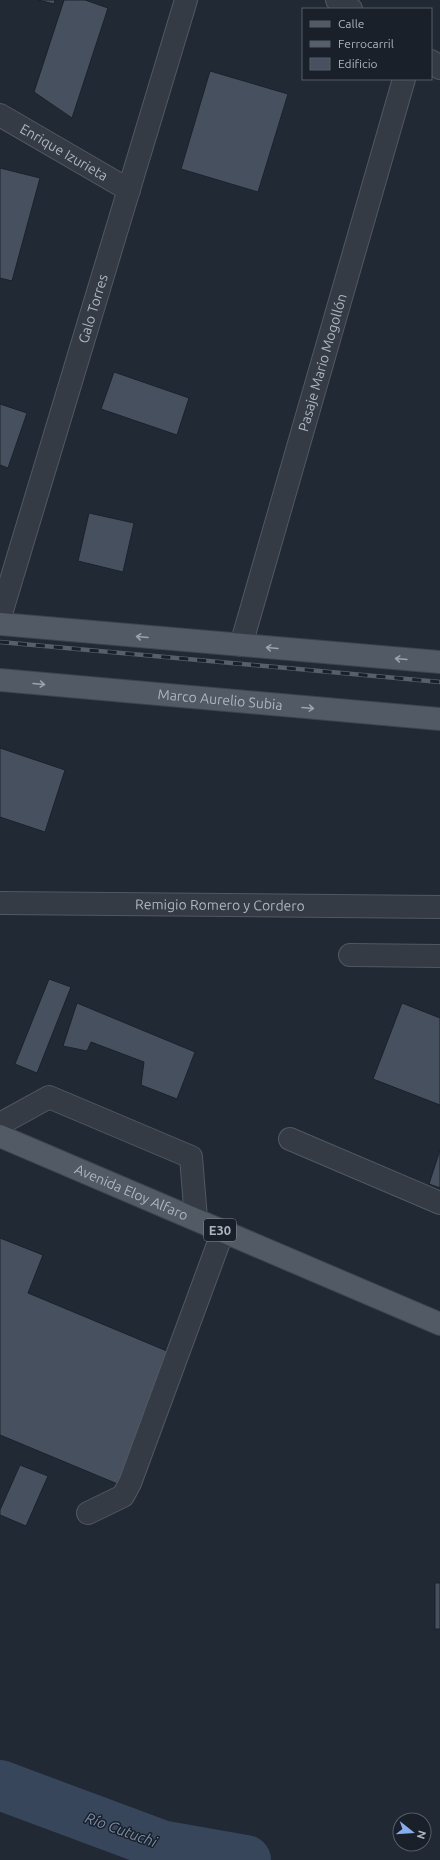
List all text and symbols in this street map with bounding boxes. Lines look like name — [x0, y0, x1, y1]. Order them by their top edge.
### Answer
legend — [302, 8, 432, 80]
text: Calle — [338, 17, 364, 30]
text: Ferrocarril — [338, 37, 394, 50]
text: Edificio — [338, 57, 378, 70]
street label: Enrique Izurieta — [17, 120, 111, 184]
street label: Galo Torres — [75, 272, 111, 345]
street label: Pasaje Mario Mogollón — [295, 292, 350, 433]
one-way arrow — [136, 633, 149, 640]
one-way arrow — [266, 644, 279, 651]
one-way arrow — [395, 655, 408, 662]
one-way arrow — [32, 680, 45, 687]
street label: Marco Aurelio Subia — [157, 686, 283, 713]
one-way arrow — [301, 704, 314, 711]
street label: Remigio Romero y Cordero — [135, 896, 305, 914]
street label: Avenida Eloy Alfaro — [72, 1161, 191, 1224]
road number: E30 — [204, 1219, 236, 1241]
water label: Río Cutuchi — [83, 1809, 160, 1851]
north arrow — [392, 1812, 432, 1852]
text: N — [415, 1829, 429, 1841]

